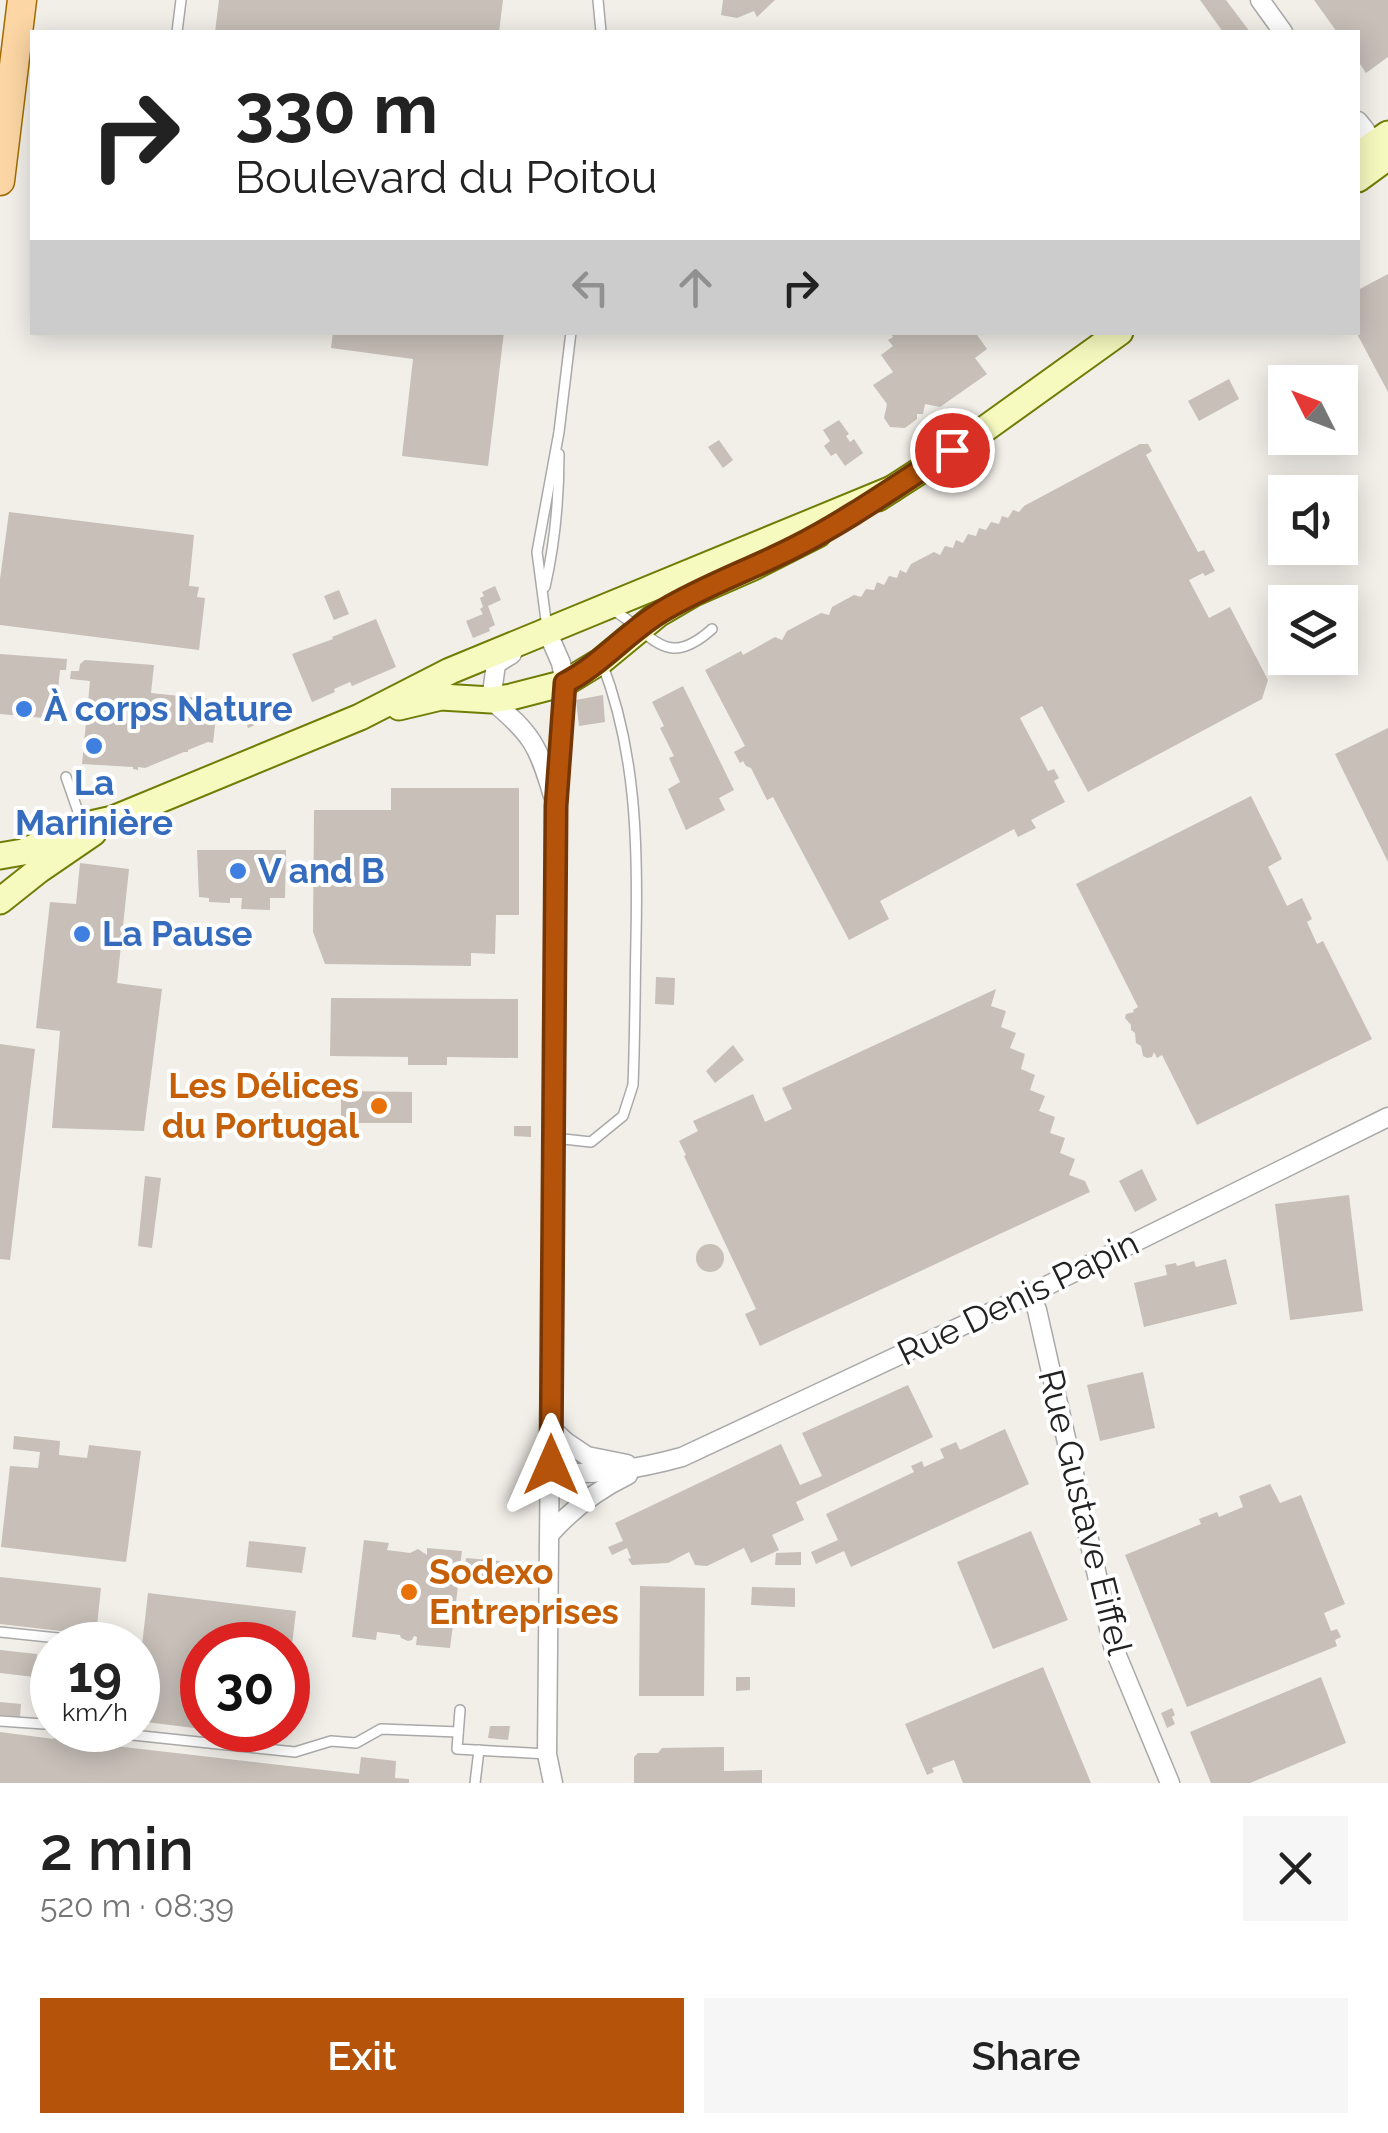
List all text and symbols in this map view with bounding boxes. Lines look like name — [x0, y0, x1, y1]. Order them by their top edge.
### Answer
text: 330 m — [235, 67, 438, 149]
icon: right — [70, 70, 200, 200]
text: Boulevard du Poitou — [235, 151, 658, 204]
icon: left — [563, 260, 618, 315]
icon: ahead — [668, 260, 723, 315]
icon: right — [773, 260, 828, 315]
north arrow — [1268, 365, 1358, 455]
map controls — [1268, 365, 1358, 675]
pin — [910, 408, 995, 493]
icon: arrive — [925, 423, 980, 478]
button: sound — [1268, 475, 1358, 565]
button: layers — [1268, 585, 1358, 675]
place label: À corps Nature — [44, 688, 293, 729]
marker: À corps Nature — [13, 698, 35, 720]
marker: La Marinière — [83, 735, 105, 757]
place label: La Marinière — [15, 762, 173, 843]
place label: V and B — [258, 850, 385, 891]
marker: V and B — [227, 860, 249, 882]
place label: La Pause — [102, 913, 253, 954]
marker: La Pause — [71, 923, 93, 945]
place label: Les Délices du Portugal — [162, 1065, 360, 1146]
marker: Les Délices du Portugal — [368, 1095, 390, 1117]
street label: Rue Denis Papin — [891, 1222, 1145, 1374]
street label: Rue Gustave Eiffel — [1030, 1365, 1141, 1659]
position arrow — [499, 1413, 603, 1517]
place label: Sodexo Entreprises — [429, 1551, 619, 1632]
marker: Sodexo Entreprises — [398, 1581, 420, 1603]
speed limit sign: 30 — [180, 1622, 310, 1752]
text: 19 — [68, 1645, 122, 1704]
text: km/h — [62, 1697, 128, 1727]
text: 2 min — [40, 1814, 194, 1884]
button: close — [1243, 1816, 1348, 1921]
text: 520 m · 08:39 — [40, 1887, 234, 1924]
button: Exit — [40, 1998, 684, 2113]
button: Share — [704, 1998, 1348, 2113]

